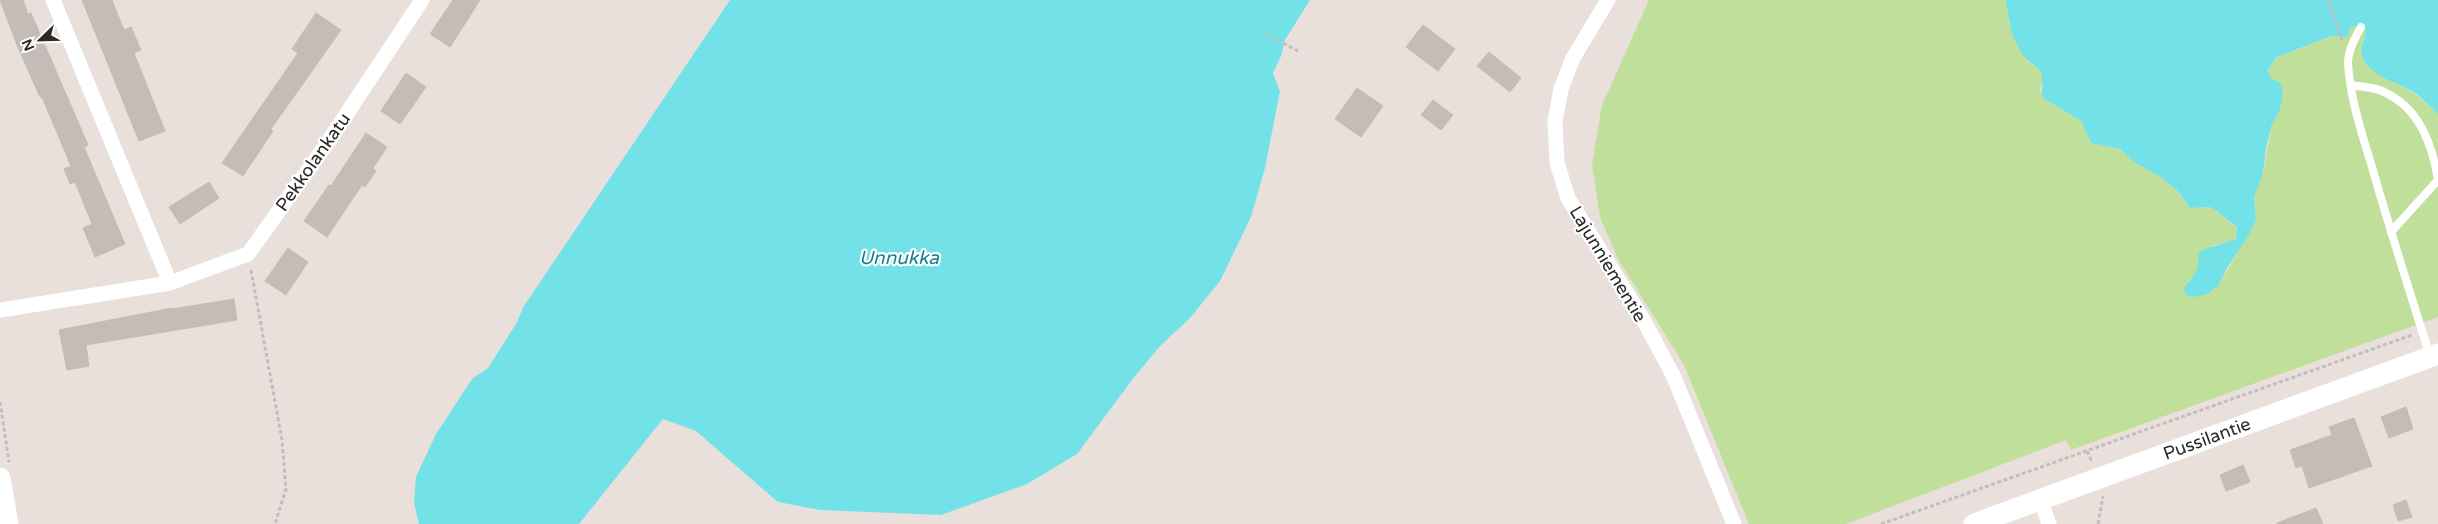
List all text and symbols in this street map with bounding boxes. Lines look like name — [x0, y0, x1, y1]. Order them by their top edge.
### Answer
north arrow — [15, 15, 65, 65]
text: N — [18, 36, 39, 53]
street label: Pekkolankatu — [271, 108, 355, 216]
street label: Lajunniementie — [1565, 202, 1651, 326]
water label: Unnukka — [859, 247, 940, 269]
street label: Pussilantie — [2160, 413, 2254, 465]

